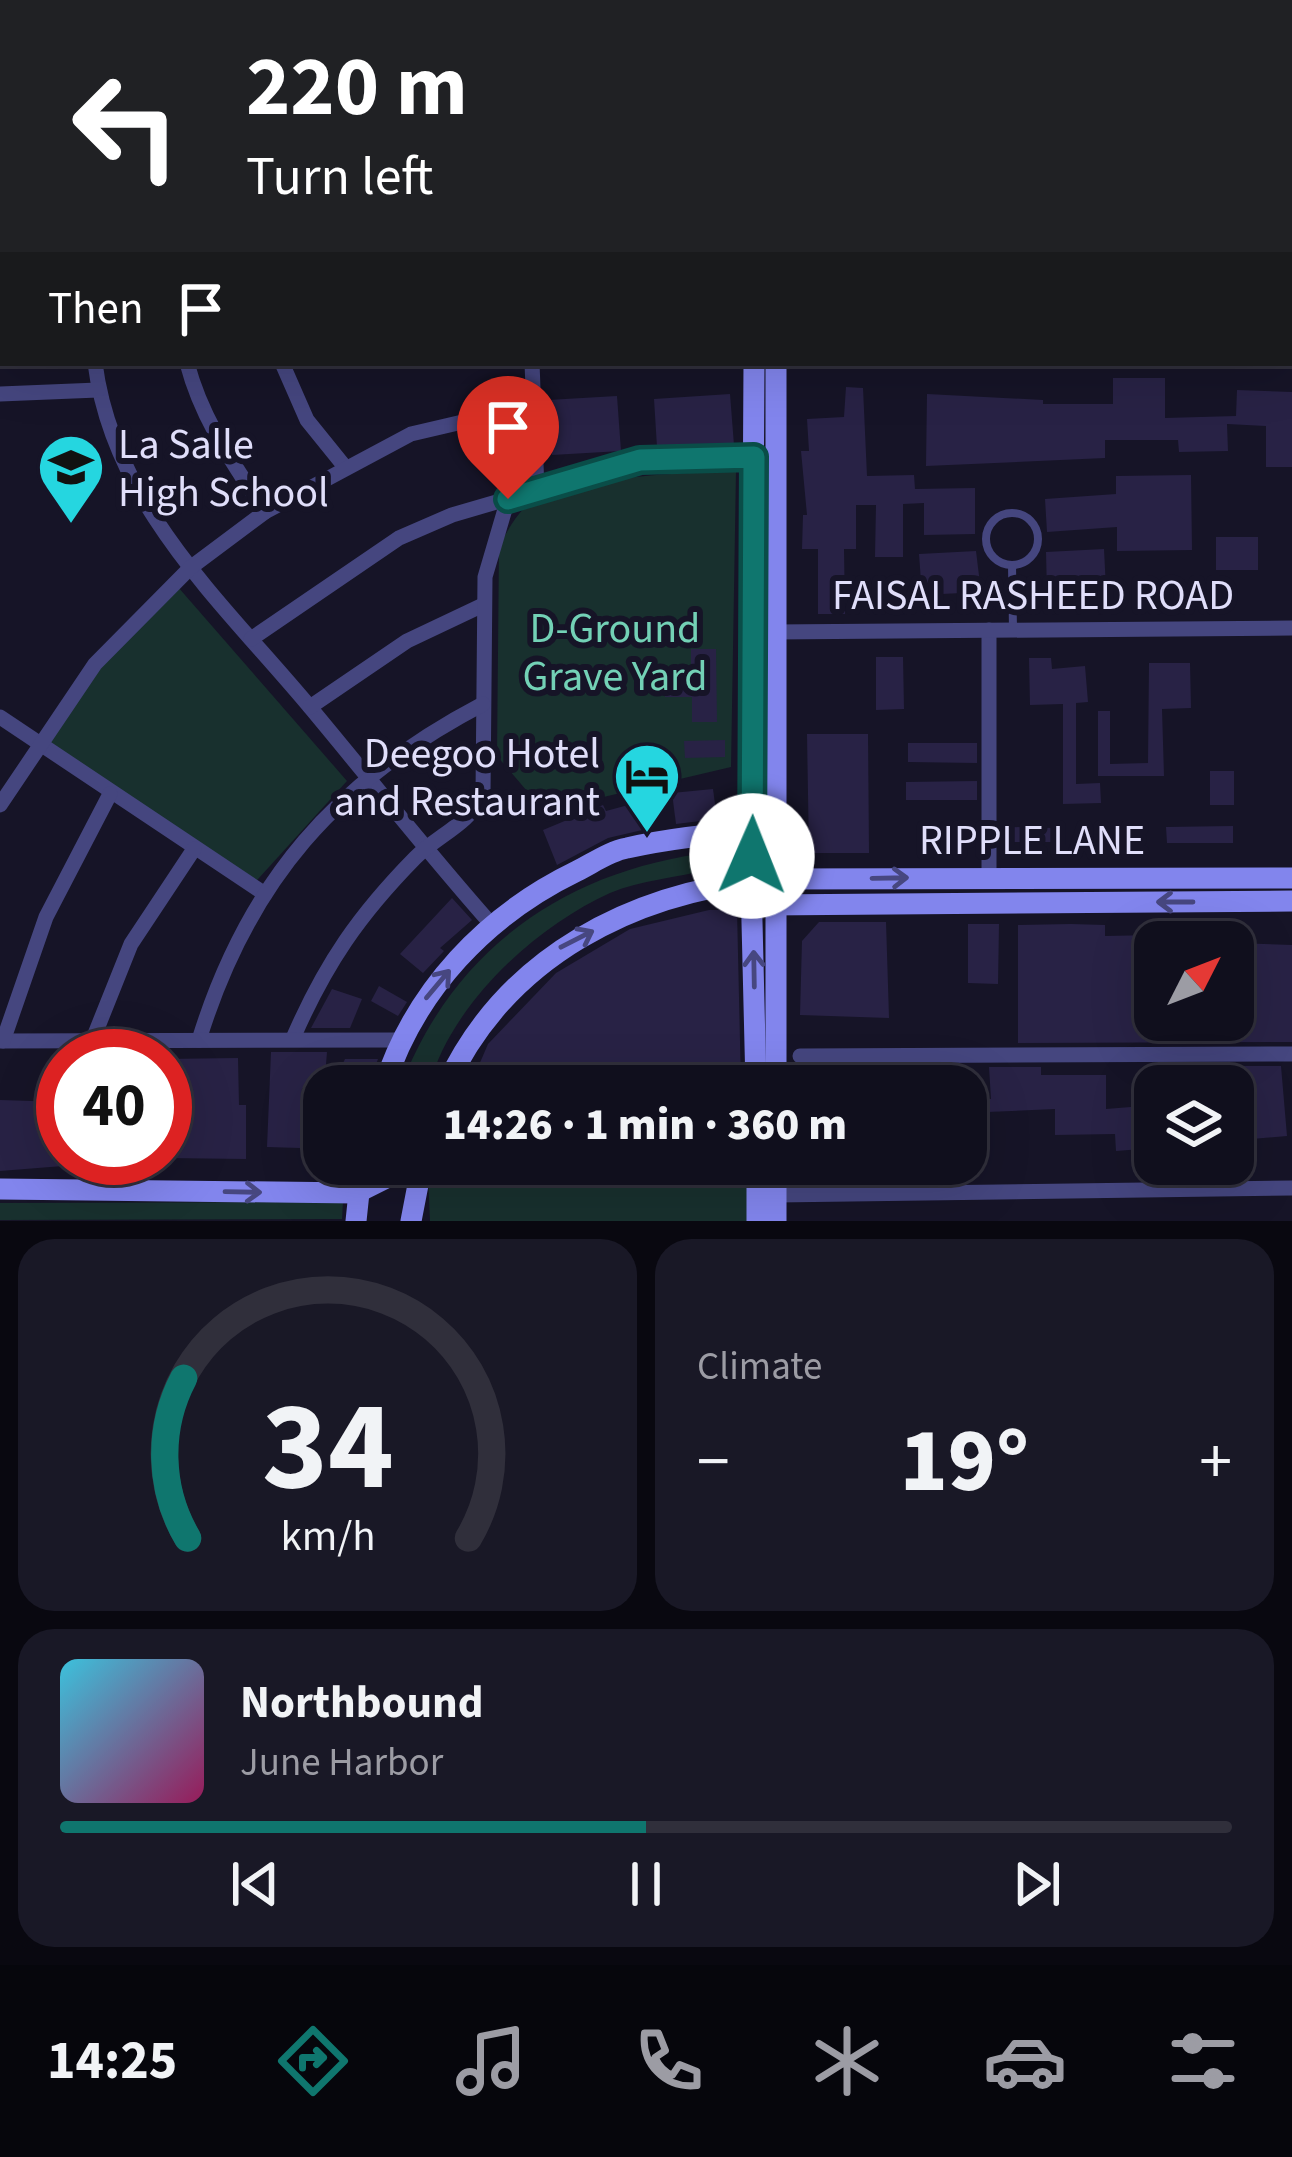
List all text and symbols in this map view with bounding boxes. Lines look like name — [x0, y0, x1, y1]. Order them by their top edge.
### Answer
text: 220 m — [246, 28, 468, 148]
icon: left — [48, 48, 204, 204]
text: Turn left — [246, 139, 433, 216]
icon: arrive — [168, 276, 234, 342]
text: Then — [48, 277, 144, 341]
pin — [457, 376, 559, 499]
icon: arrive — [475, 394, 541, 460]
place label: La Salle High School — [118, 415, 329, 523]
school or university icon: La Salle High School — [36, 432, 106, 526]
street label: FAISAL RASHEED ROAD — [832, 566, 1234, 626]
park label: D-Ground Grave Yard — [522, 599, 708, 707]
place label: Deegoo Hotel and Restaurant — [334, 724, 600, 832]
hotel icon: Deegoo Hotel and Restaurant — [612, 741, 682, 835]
position arrow — [689, 793, 815, 919]
street label: RIPPLE LANE — [919, 811, 1145, 871]
one-way arrow — [870, 867, 909, 889]
one-way arrow — [1156, 891, 1195, 913]
north arrow — [1134, 921, 1254, 1041]
map controls — [1134, 921, 1254, 1185]
one-way arrow — [559, 926, 594, 949]
one-way arrow — [743, 950, 765, 989]
one-way arrow — [424, 969, 452, 1000]
speed limit sign: 40 — [36, 1029, 192, 1185]
button: layers — [1134, 1065, 1254, 1185]
text: 14:26 · 1 min · 360 m — [443, 1093, 847, 1157]
one-way arrow — [223, 1180, 262, 1203]
text: Climate — [697, 1339, 822, 1395]
text: 34 — [262, 1359, 393, 1537]
text: 19° — [900, 1398, 1029, 1526]
text: − — [697, 1415, 730, 1509]
text: + — [1199, 1415, 1232, 1509]
text: km/h — [280, 1506, 375, 1567]
text: Northbound — [240, 1671, 484, 1735]
text: June Harbor — [240, 1735, 443, 1791]
icon: previous — [222, 1851, 288, 1917]
icon: pause — [613, 1851, 679, 1917]
icon: next — [1004, 1851, 1070, 1917]
icon: directions — [271, 2019, 355, 2103]
icon: music — [449, 2019, 533, 2103]
icon: phone — [627, 2019, 711, 2103]
icon: climate — [805, 2019, 889, 2103]
icon: car — [983, 2019, 1067, 2103]
icon: filters — [1161, 2019, 1245, 2103]
text: 14:25 — [47, 2023, 177, 2100]

